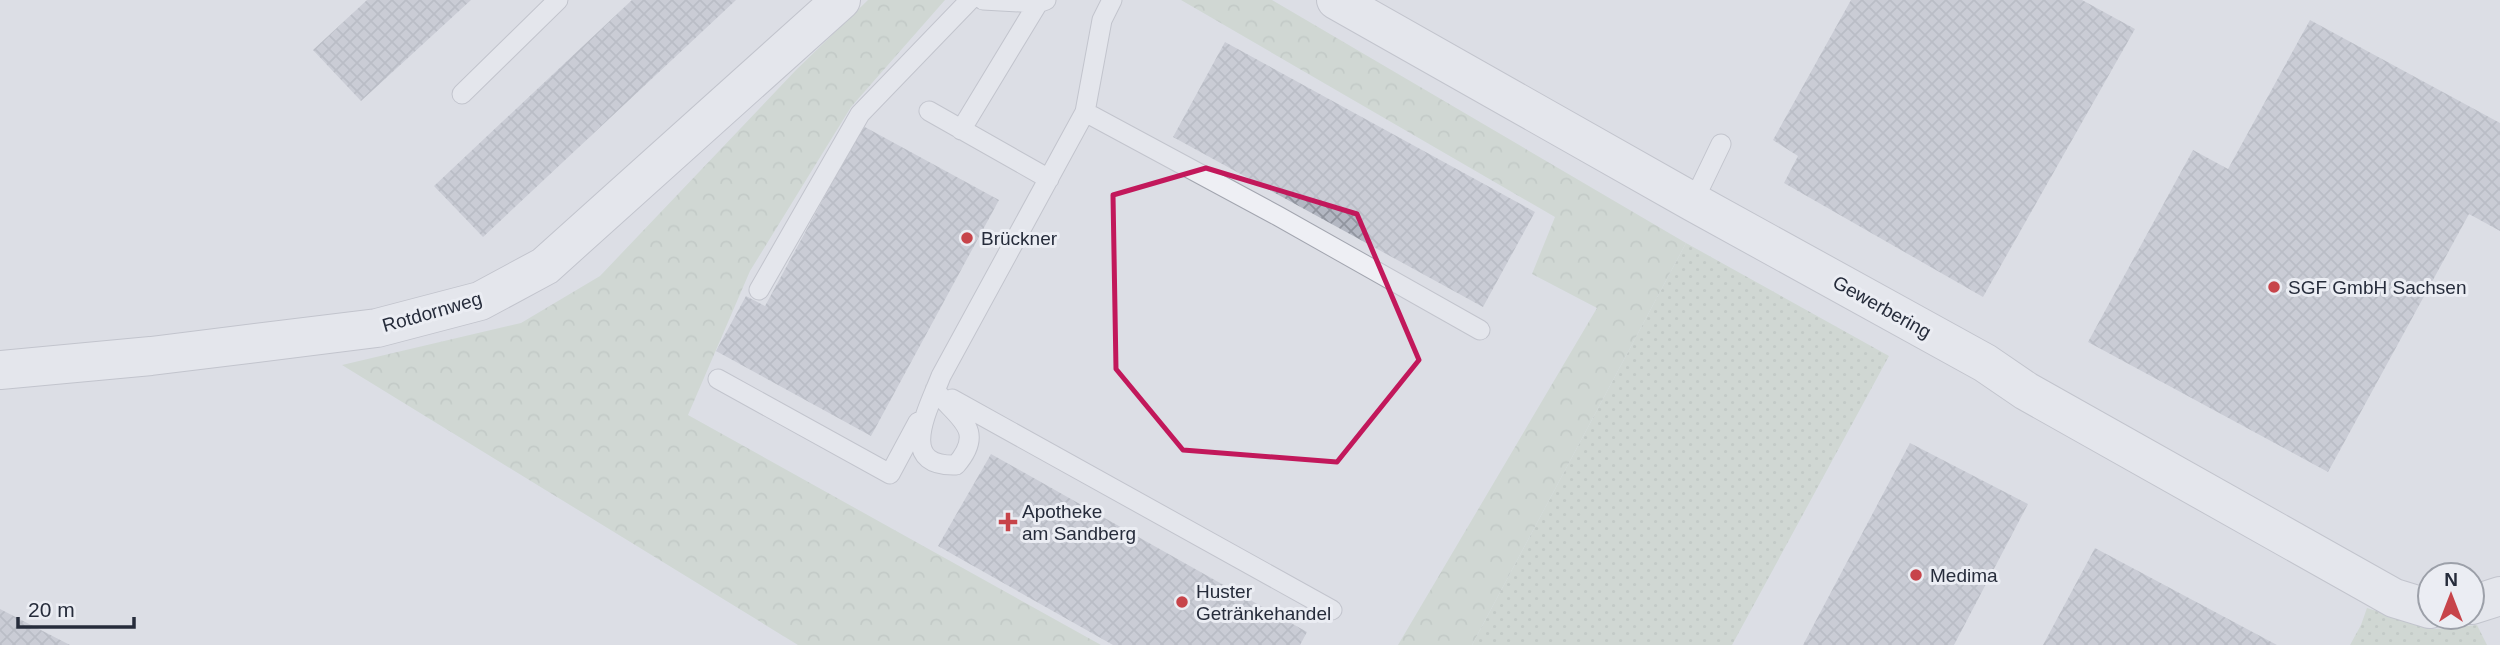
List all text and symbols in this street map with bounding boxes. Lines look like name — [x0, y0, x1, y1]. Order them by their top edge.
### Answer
place label: Brückner — [981, 228, 1058, 249]
marker: Brückner — [959, 230, 975, 246]
street label: Gewerbering — [1829, 271, 1935, 343]
place label: SGF GmbH Sachsen — [2288, 277, 2466, 298]
marker: SGF GmbH Sachsen — [2266, 279, 2282, 295]
street label: Rotdornweg — [380, 288, 484, 336]
place label: Apotheke am Sandberg — [1022, 501, 1136, 544]
marker: Apotheke am Sandberg — [1000, 514, 1016, 530]
north arrow — [2416, 561, 2486, 631]
place label: Medima — [1930, 565, 1998, 586]
marker: Medima — [1908, 567, 1924, 583]
text: N — [2444, 569, 2458, 590]
place label: Huster Getränkehandel — [1196, 581, 1331, 624]
scale bar — [18, 586, 133, 630]
marker: Huster Getränkehandel — [1174, 594, 1190, 610]
text: 20 m — [28, 598, 75, 621]

